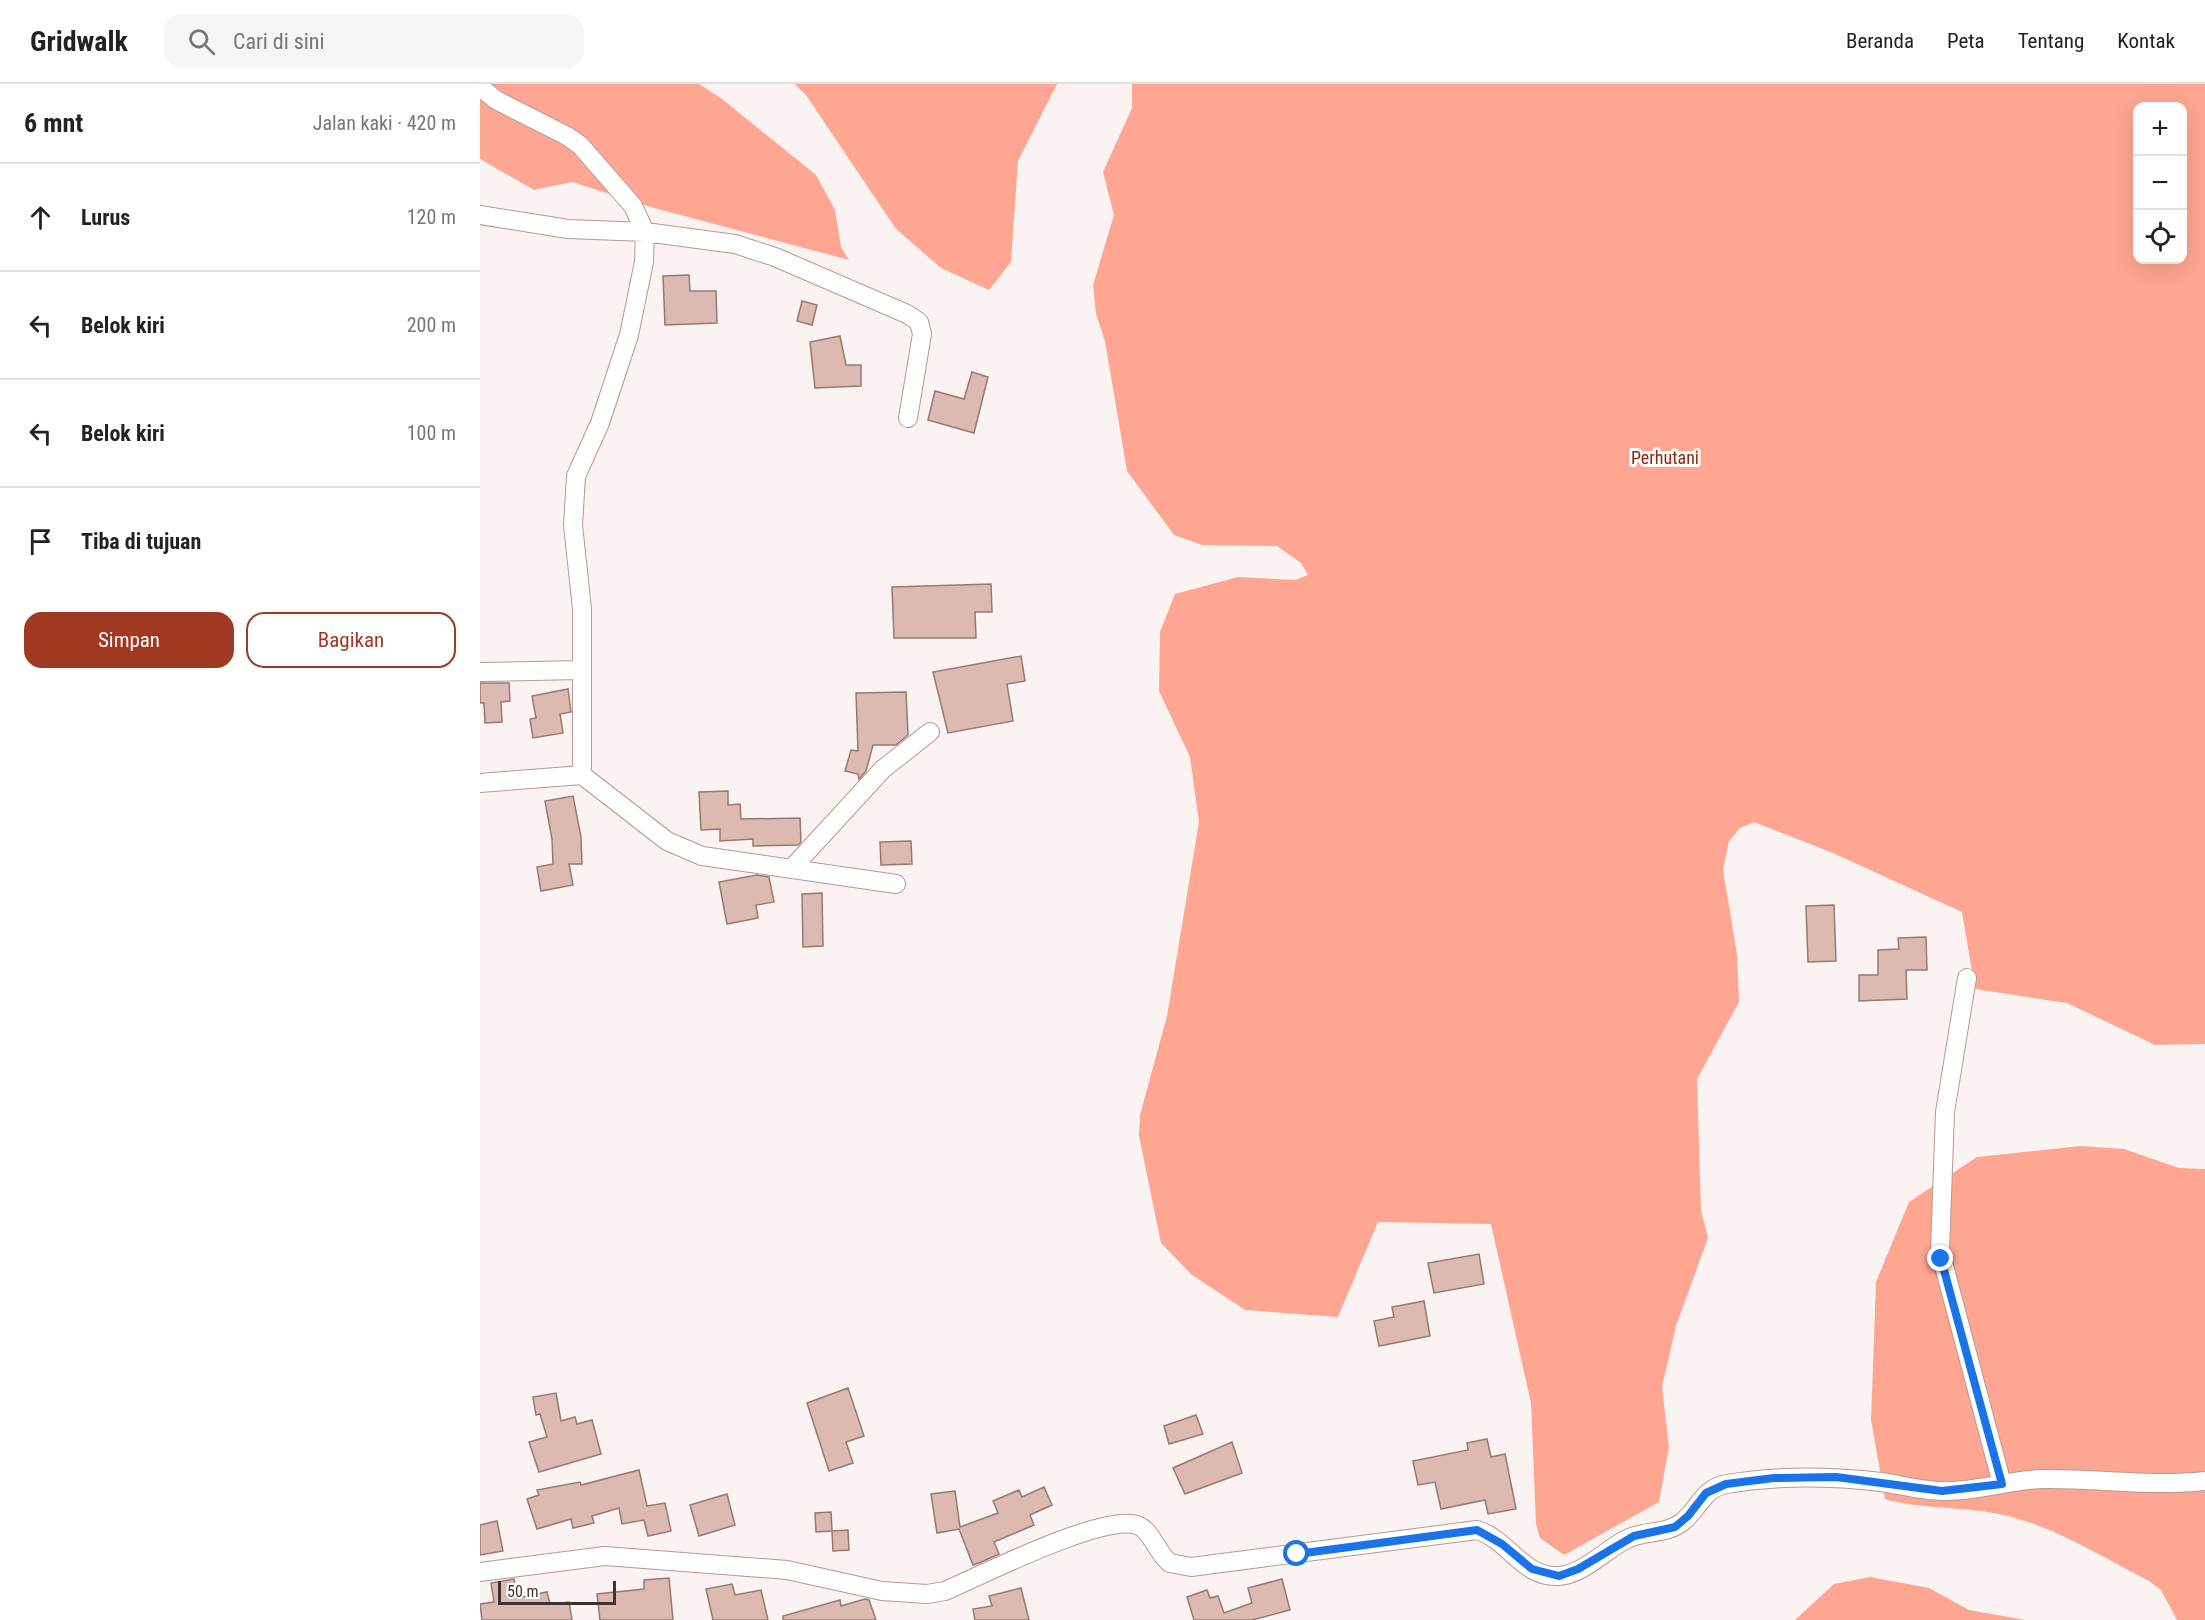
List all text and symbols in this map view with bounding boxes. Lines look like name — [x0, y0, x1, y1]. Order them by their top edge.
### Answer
search box — [164, 14, 584, 68]
text: Gridwalk — [30, 25, 128, 58]
icon: search — [185, 25, 218, 58]
text: Cari di sini — [233, 29, 325, 54]
text: Beranda — [1846, 29, 1914, 53]
text: Peta — [1947, 29, 1985, 53]
text: Tentang — [2018, 29, 2084, 53]
text: Kontak — [2117, 29, 2175, 53]
map controls — [2133, 102, 2187, 264]
button: + — [2133, 102, 2187, 156]
text: 6 mnt — [24, 108, 83, 138]
text: Jalan kaki · 420 m — [313, 111, 456, 135]
button: − — [2133, 156, 2187, 210]
icon: ahead — [24, 201, 57, 234]
text: Lurus — [81, 205, 130, 230]
text: 120 m — [407, 205, 456, 229]
button: locate — [2133, 210, 2187, 264]
icon: left — [24, 309, 57, 342]
text: Belok kiri — [81, 313, 165, 338]
text: 200 m — [407, 313, 456, 337]
icon: left — [24, 417, 57, 450]
text: Belok kiri — [81, 421, 165, 446]
text: 100 m — [407, 421, 456, 445]
park label: Perhutani — [1631, 447, 1699, 468]
icon: arrive — [24, 525, 57, 558]
text: Tiba di tujuan — [81, 529, 201, 554]
button: Simpan — [24, 612, 234, 668]
button: Bagikan — [246, 612, 456, 668]
route end — [1927, 1245, 1953, 1271]
route start — [1283, 1540, 1309, 1566]
scale bar — [498, 1578, 616, 1606]
text: 50 m — [507, 1582, 539, 1601]

